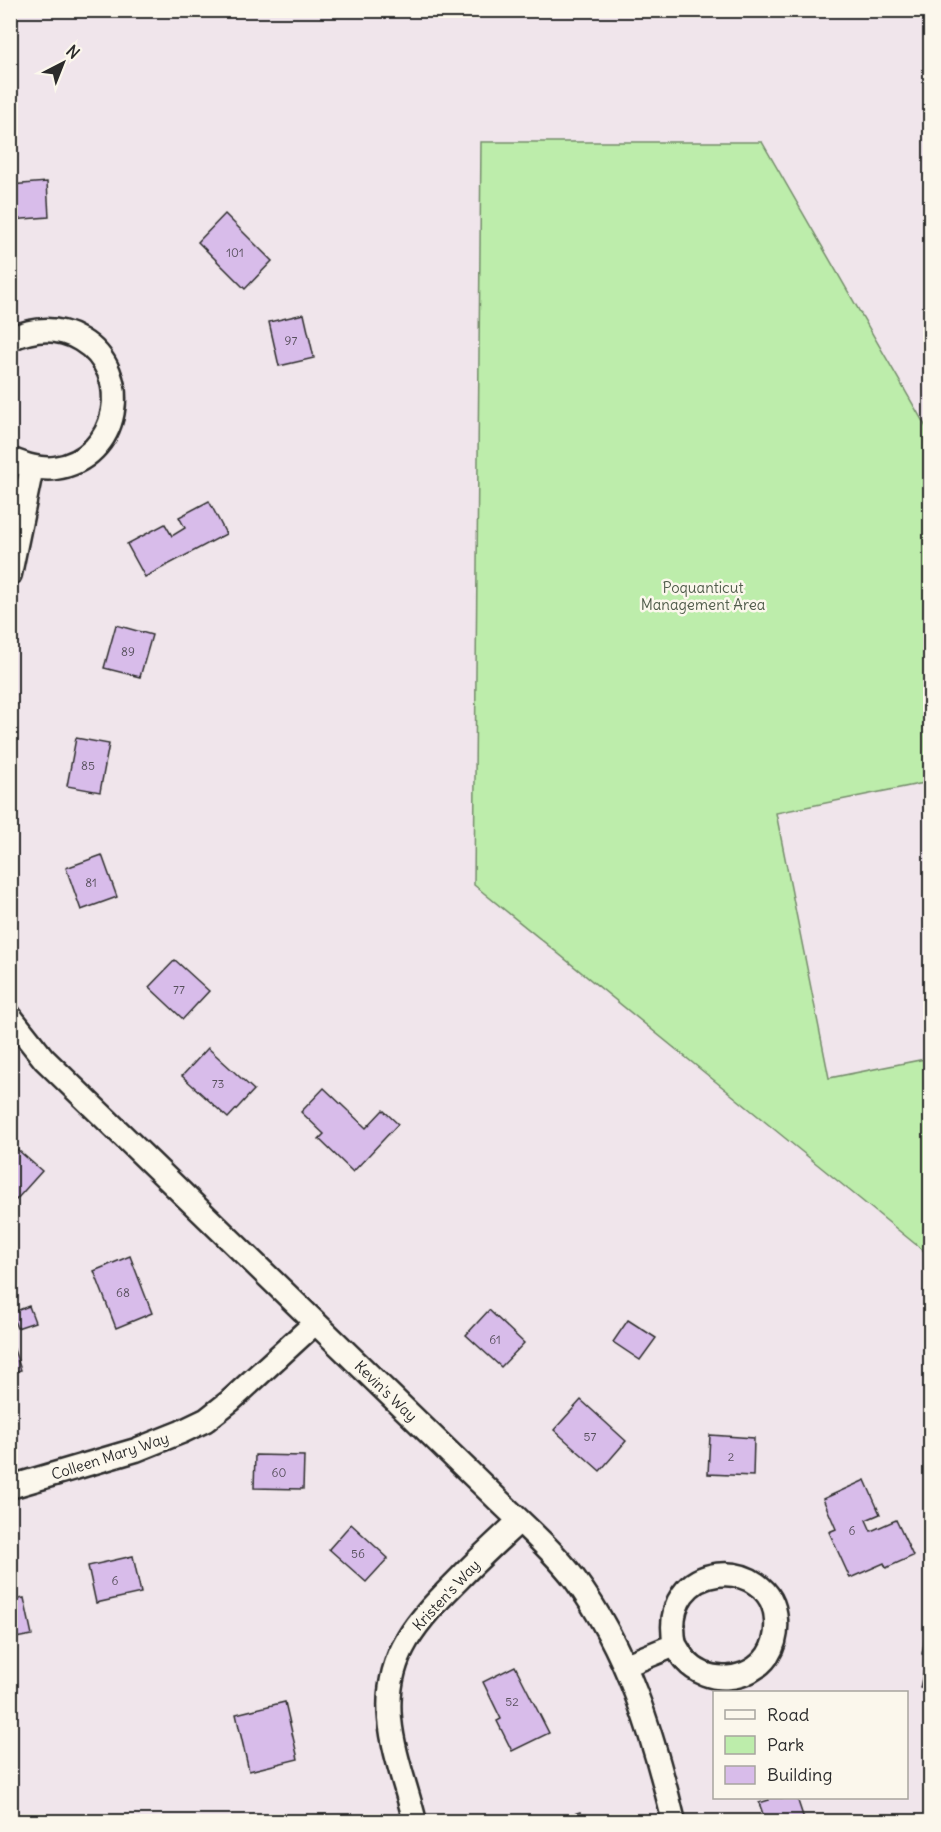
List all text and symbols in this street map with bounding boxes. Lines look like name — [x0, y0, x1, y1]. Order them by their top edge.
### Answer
north arrow — [33, 33, 93, 93]
text: N — [62, 41, 84, 63]
house number: 101 — [226, 245, 244, 260]
house number: 97 — [285, 333, 298, 348]
park label: Poquanticut Management Area — [641, 578, 766, 614]
house number: 89 — [121, 644, 135, 659]
house number: 85 — [81, 758, 95, 773]
house number: 81 — [85, 875, 97, 890]
house number: 77 — [173, 982, 185, 997]
house number: 73 — [212, 1076, 225, 1091]
house number: 68 — [116, 1285, 130, 1300]
house number: 61 — [489, 1332, 501, 1347]
street label: Kevin's Way — [351, 1357, 421, 1425]
street label: Colleen Mary Way — [49, 1428, 171, 1484]
house number: 57 — [584, 1429, 597, 1444]
house number: 2 — [728, 1449, 735, 1464]
house number: 60 — [272, 1465, 287, 1480]
house number: 6 — [849, 1523, 856, 1538]
house number: 56 — [351, 1546, 365, 1561]
street label: Kristen's Way — [408, 1555, 484, 1635]
house number: 6 — [112, 1573, 119, 1588]
legend — [713, 1691, 908, 1799]
house number: 52 — [505, 1694, 519, 1709]
text: Road — [767, 1703, 810, 1726]
text: Park — [767, 1733, 804, 1756]
text: Building — [767, 1763, 832, 1786]

